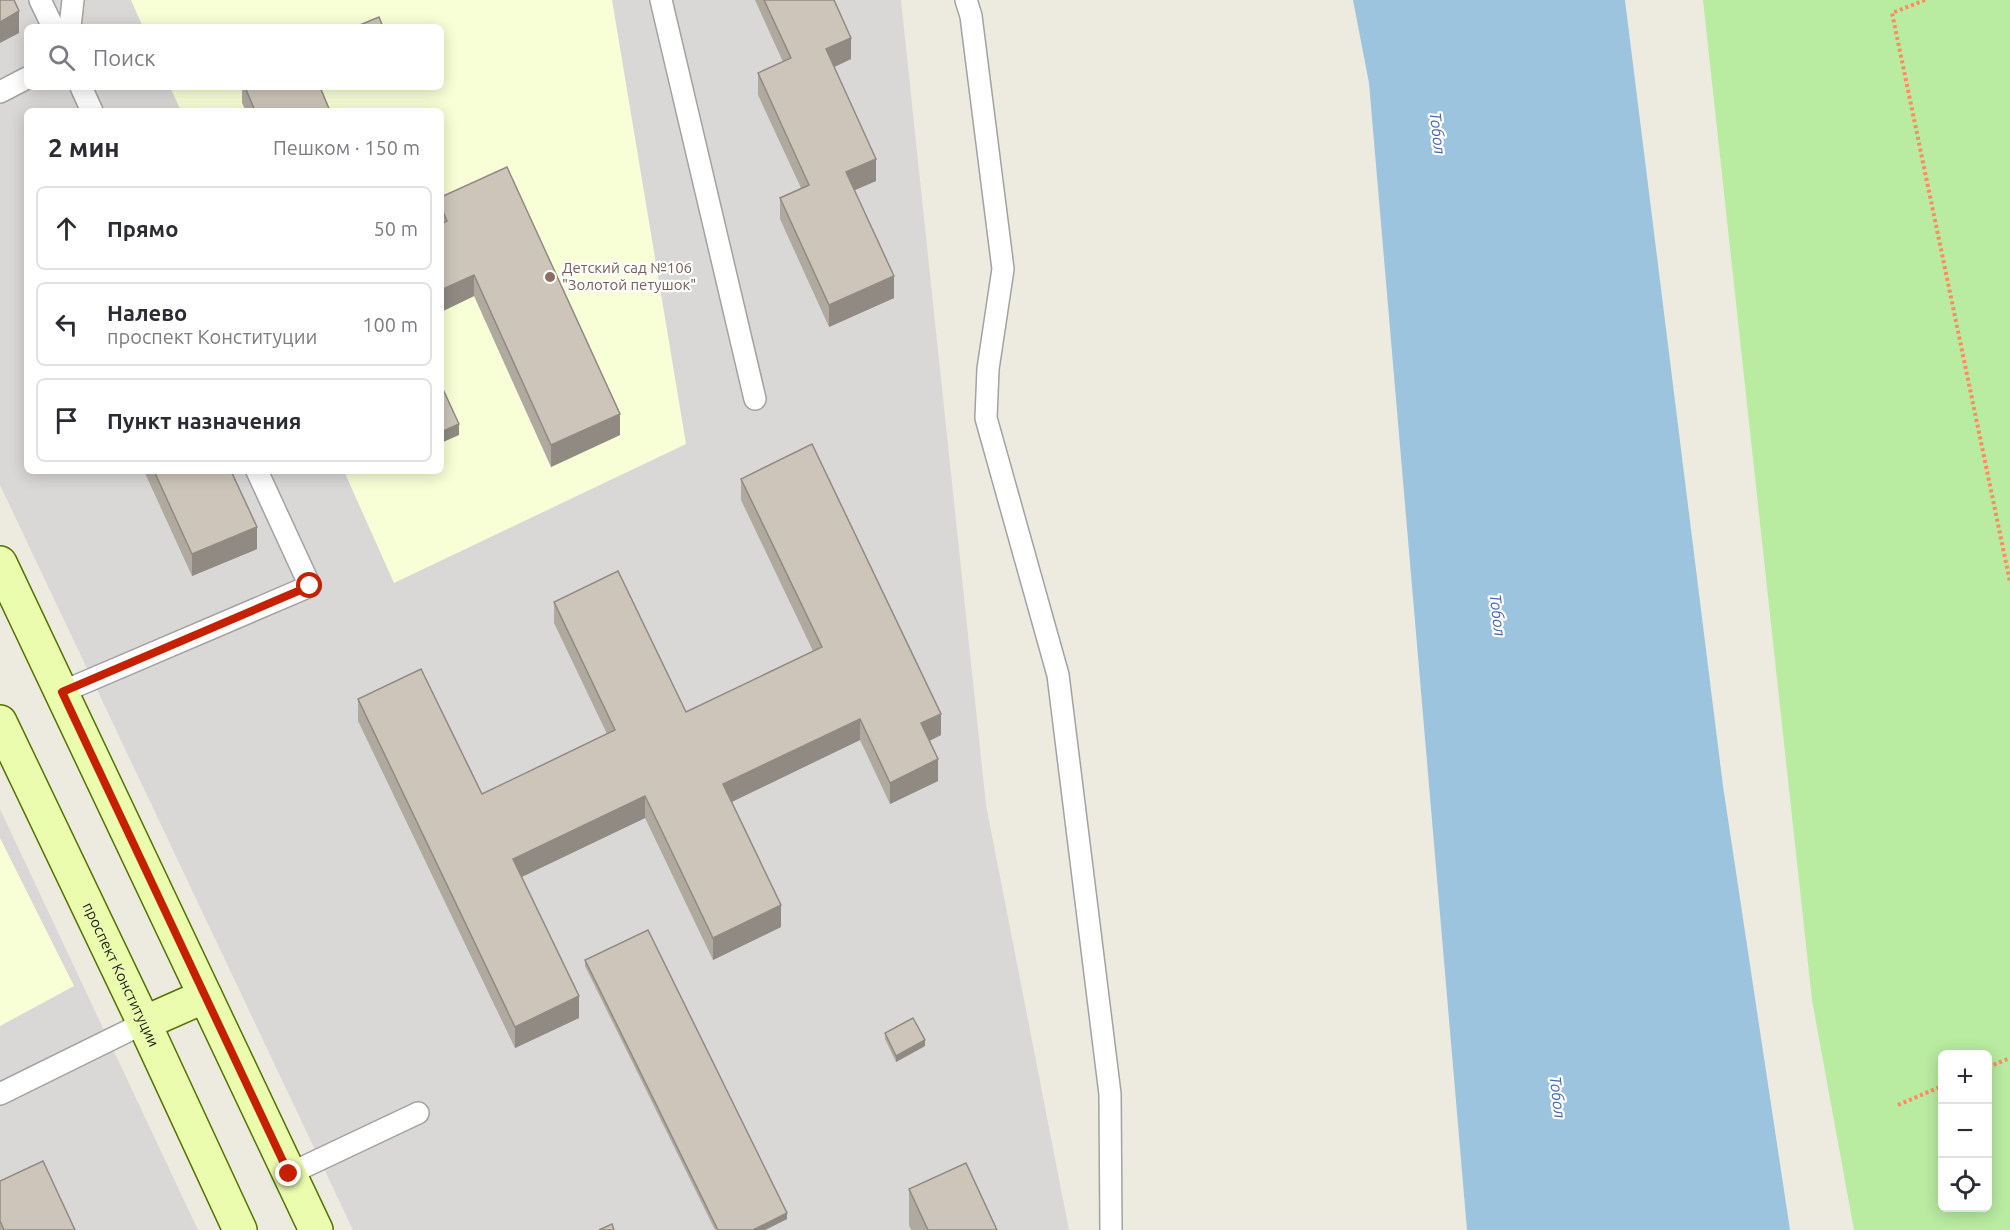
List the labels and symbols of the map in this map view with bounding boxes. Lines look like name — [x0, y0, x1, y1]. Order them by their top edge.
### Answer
water label: Тобол — [1426, 111, 1450, 155]
place label: Детский сад №106 "Золотой петушок" — [562, 259, 696, 293]
marker: Детский сад №106 "Золотой петушок" — [543, 270, 557, 284]
route start — [296, 572, 322, 598]
water label: Тобол — [1486, 593, 1510, 637]
street label: проспект Конституции — [80, 899, 163, 1049]
water label: Тобол — [1546, 1075, 1570, 1119]
route end — [275, 1160, 301, 1186]

